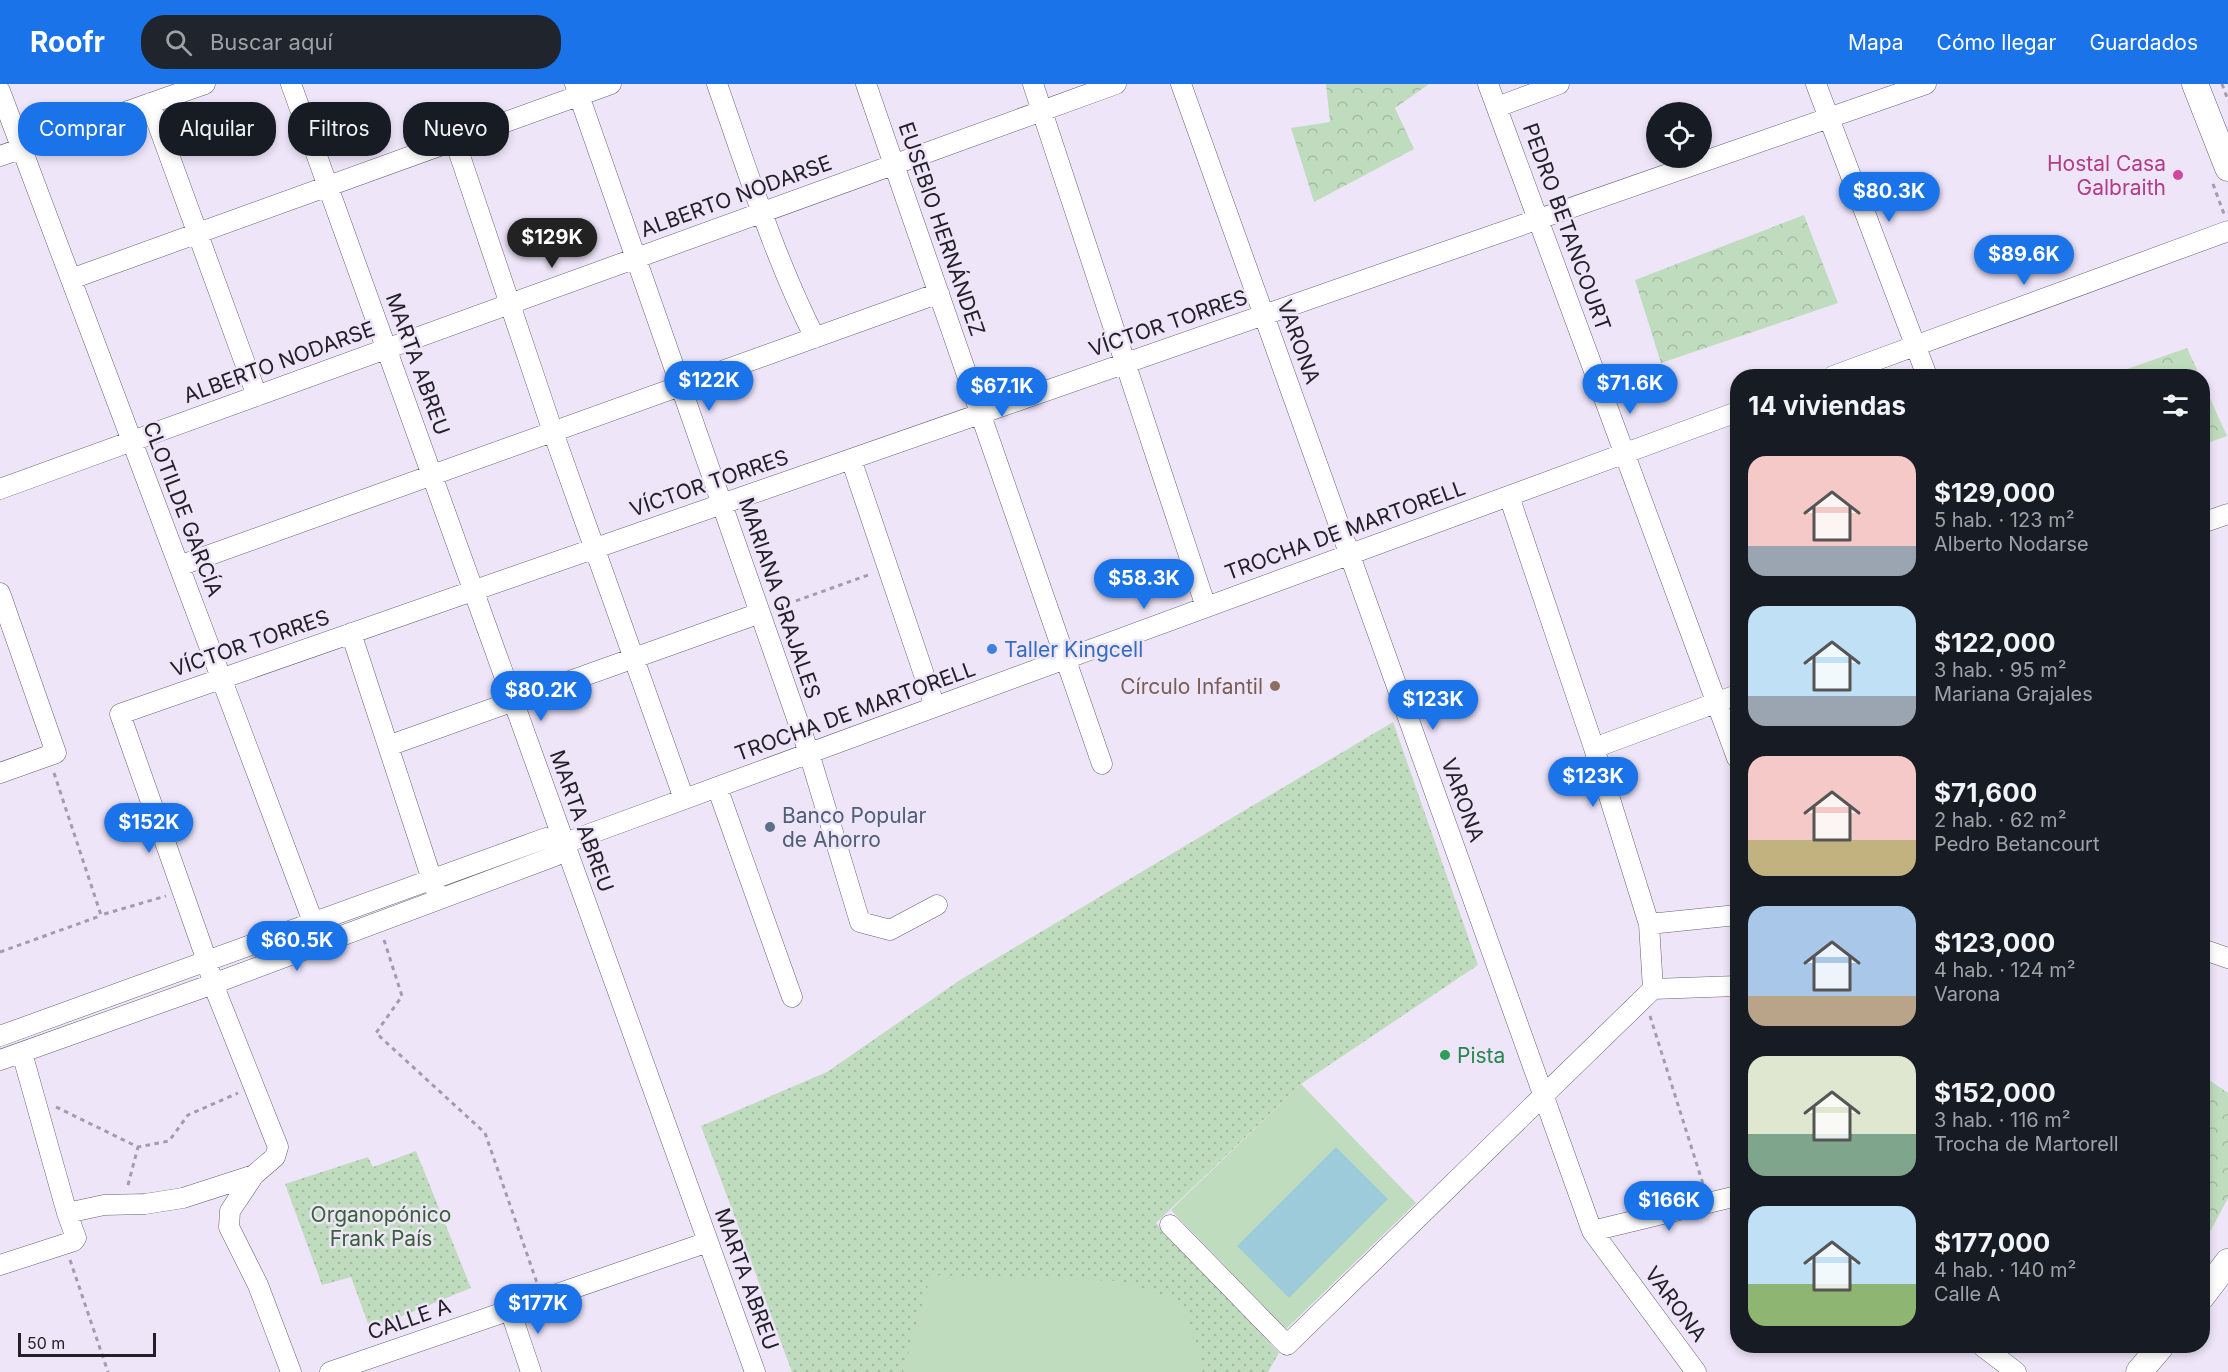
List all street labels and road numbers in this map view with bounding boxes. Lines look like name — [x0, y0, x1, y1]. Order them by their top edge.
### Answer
street label: EUSEBIO HERNÁNDEZ — [894, 118, 991, 339]
street label: PEDRO BETANCOURT — [1518, 120, 1616, 334]
street label: ALBERTO NODARSE — [637, 150, 835, 242]
street label: VÍCTOR TORRES — [1085, 283, 1251, 362]
street label: MARTA ABREU — [381, 290, 455, 438]
street label: VARONA — [1272, 297, 1326, 387]
street label: ALBERTO NODARSE — [180, 316, 378, 408]
street label: CLOTILDE GARCÍA — [138, 418, 229, 600]
street label: VÍCTOR TORRES — [626, 443, 792, 522]
street label: TROCHA DE MARTORELL — [1221, 475, 1469, 585]
street label: MARIANA GRAJALES — [734, 494, 826, 702]
street label: VÍCTOR TORRES — [167, 603, 333, 682]
street label: TROCHA DE MARTORELL — [731, 656, 979, 766]
street label: MARTA ABREU — [545, 747, 619, 895]
street label: VARONA — [1436, 755, 1490, 845]
street label: MARTA ABREU — [710, 1205, 784, 1353]
street label: VARONA — [1640, 1262, 1712, 1346]
street label: CALLE A — [364, 1293, 454, 1345]

